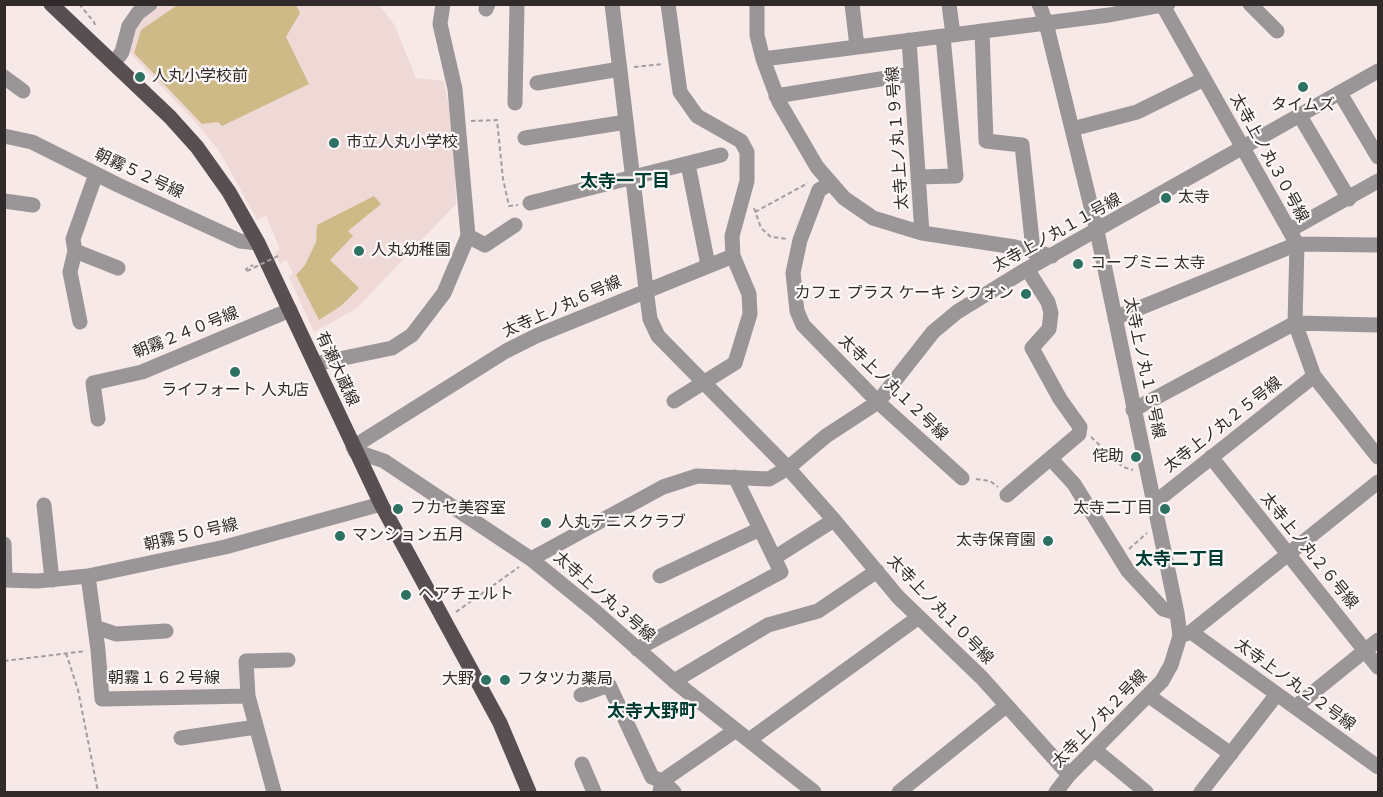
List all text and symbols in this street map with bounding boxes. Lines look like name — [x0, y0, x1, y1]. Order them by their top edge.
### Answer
street label: 太寺上ノ丸１９号線 — [883, 66, 913, 210]
place label: 人丸小学校前 — [152, 67, 248, 87]
marker: 人丸小学校前 — [133, 70, 147, 84]
marker: タイムズ — [1296, 80, 1310, 94]
street label: 太寺上ノ丸３０号線 — [1226, 90, 1312, 226]
place label: タイムズ — [1271, 96, 1335, 116]
place label: 市立人丸小学校 — [346, 133, 458, 153]
marker: 市立人丸小学校 — [327, 136, 341, 150]
street label: 朝霧５２号線 — [91, 145, 187, 203]
district label: 太寺一丁目 — [580, 171, 670, 193]
place label: 太寺 — [1178, 188, 1210, 208]
street label: 太寺上ノ丸１１号線 — [989, 190, 1125, 276]
marker: 太寺 — [1159, 191, 1173, 205]
place label: 人丸幼稚園 — [371, 241, 451, 261]
marker: 人丸幼稚園 — [352, 244, 366, 258]
place label: コープミニ 太寺 — [1090, 254, 1206, 274]
marker: コープミニ 太寺 — [1071, 257, 1085, 271]
street label: 太寺上ノ丸６号線 — [500, 272, 624, 342]
place label: カフェ プラス ケーキ シフォン — [795, 284, 1014, 304]
marker: カフェ プラス ケーキ シフォン — [1019, 287, 1033, 301]
street label: 太寺上ノ丸１５号線 — [1120, 296, 1168, 440]
street label: 朝霧２４０号線 — [130, 303, 242, 363]
street label: 有瀬大蔵線 — [311, 329, 363, 409]
street label: 太寺上ノ丸１２号線 — [835, 331, 951, 445]
marker: ライフォート 人丸店 — [228, 365, 242, 379]
street label: 太寺上ノ丸２５号線 — [1160, 373, 1286, 477]
place label: ライフォート 人丸店 — [161, 381, 309, 401]
place label: 侘助 — [1092, 447, 1124, 467]
marker: 侘助 — [1129, 450, 1143, 464]
street label: 太寺上ノ丸２６号線 — [1256, 489, 1362, 613]
place label: フカセ美容室 — [410, 499, 506, 519]
place label: 太寺二丁目 — [1073, 499, 1153, 519]
marker: フカセ美容室 — [391, 502, 405, 516]
marker: 太寺二丁目 — [1158, 502, 1172, 516]
place label: 人丸テニスクラブ — [558, 513, 686, 533]
street label: 朝霧５０号線 — [142, 515, 240, 555]
marker: 人丸テニスクラブ — [539, 516, 553, 530]
place label: マンション五月 — [352, 526, 464, 546]
marker: マンション五月 — [333, 529, 347, 543]
place label: 太寺保育園 — [956, 531, 1036, 551]
marker: 太寺保育園 — [1041, 534, 1055, 548]
street label: 太寺上ノ丸３号線 — [549, 548, 659, 646]
district label: 太寺二丁目 — [1135, 549, 1225, 571]
street label: 太寺上ノ丸１０号線 — [883, 552, 997, 668]
place label: ヘアチェルト — [418, 585, 514, 605]
marker: ヘアチェルト — [399, 588, 413, 602]
street label: 太寺上ノ丸２２号線 — [1231, 635, 1359, 735]
street label: 太寺上ノ丸２号線 — [1049, 666, 1151, 772]
street label: 朝霧１６２号線 — [108, 669, 220, 689]
place label: 大野 — [442, 670, 474, 690]
place label: フタツカ薬局 — [517, 670, 613, 690]
marker: 大野 — [479, 673, 493, 687]
marker: フタツカ薬局 — [498, 673, 512, 687]
district label: 太寺大野町 — [607, 701, 697, 723]

